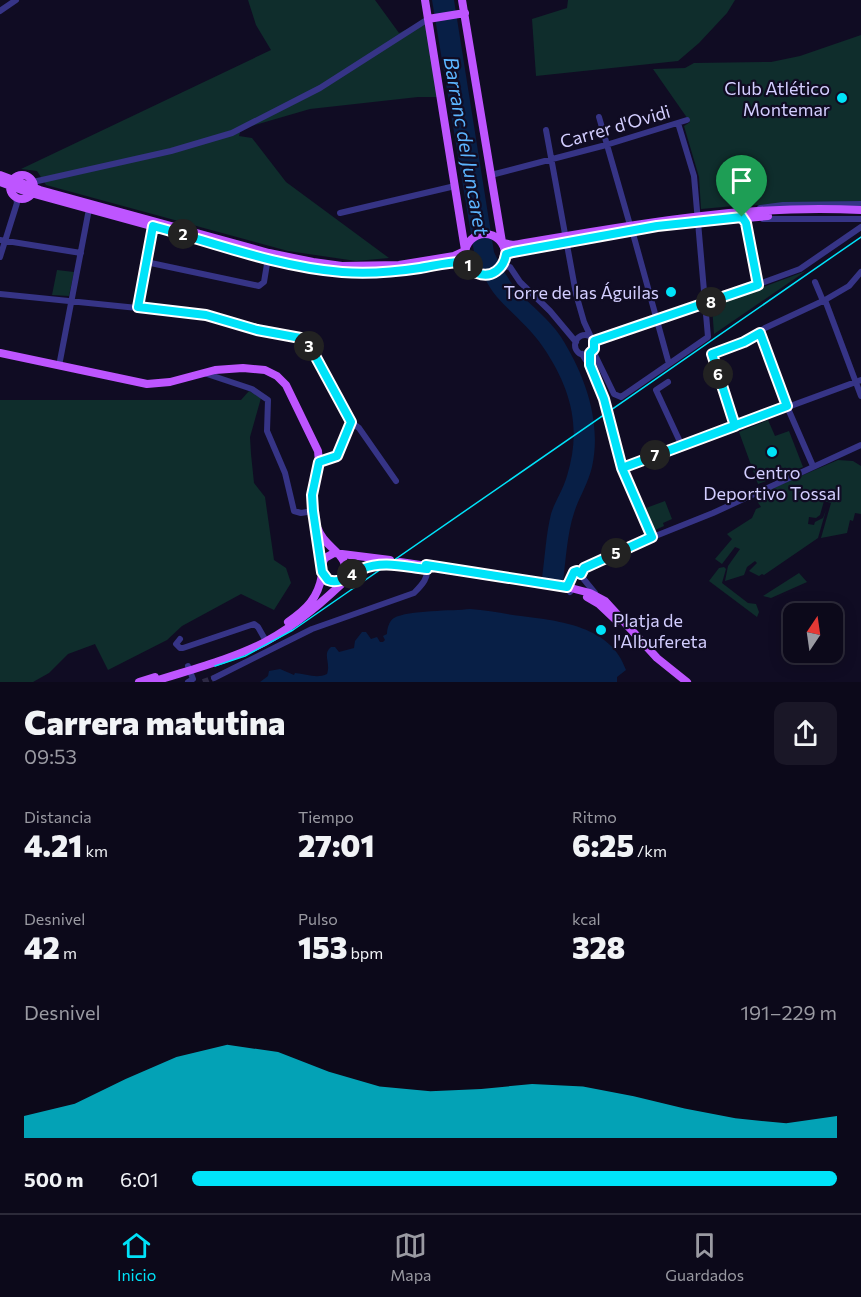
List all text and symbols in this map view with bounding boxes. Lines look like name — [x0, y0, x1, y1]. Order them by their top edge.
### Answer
water label: Barranc del Juncaret — [439, 55, 495, 238]
place label: Club Atlético Montemar — [724, 77, 830, 120]
marker: Club Atlético Montemar — [835, 91, 849, 105]
street label: Carrer d'Ovidi — [557, 100, 673, 152]
pin — [716, 155, 767, 217]
icon: arrive — [725, 164, 758, 197]
pin: 2 — [168, 219, 198, 249]
text: 2 — [178, 224, 188, 243]
pin: 1 — [453, 250, 483, 280]
text: 1 — [464, 255, 472, 274]
place label: Torre de las Águilas — [504, 281, 659, 303]
marker: Torre de las Águilas — [664, 285, 678, 299]
pin: 8 — [696, 287, 726, 317]
text: 8 — [706, 292, 716, 311]
pin: 3 — [294, 331, 324, 361]
text: 3 — [304, 336, 314, 355]
pin: 6 — [703, 359, 733, 389]
text: 6 — [713, 364, 723, 383]
pin: 7 — [640, 440, 670, 470]
text: 7 — [651, 445, 659, 464]
marker: Centro Deportivo Tossal — [765, 445, 779, 459]
place label: Centro Deportivo Tossal — [703, 461, 841, 504]
pin: 5 — [601, 538, 631, 568]
text: 5 — [611, 543, 621, 562]
pin: 4 — [337, 559, 367, 589]
text: 4 — [347, 564, 357, 583]
north arrow — [783, 603, 843, 663]
map controls — [783, 603, 843, 663]
place label: Platja de l'Albufereta — [613, 609, 707, 652]
marker: Platja de l'Albufereta — [594, 623, 608, 637]
text: Carrera matutina — [24, 701, 285, 742]
button: share — [774, 702, 837, 765]
text: 09:53 — [24, 744, 77, 768]
text: Distancia — [24, 807, 92, 826]
text: Tiempo — [298, 807, 354, 826]
text: Ritmo — [572, 807, 617, 826]
text: 4.21 — [24, 826, 82, 863]
text: 27:01 — [298, 826, 374, 863]
text: 6:25 — [572, 826, 634, 863]
text: km — [82, 841, 108, 860]
text: /km — [634, 841, 667, 860]
text: Desnivel — [24, 909, 85, 928]
text: Pulso — [298, 909, 338, 928]
text: kcal — [572, 909, 601, 928]
text: 42 — [24, 928, 60, 965]
text: 153 — [298, 928, 347, 965]
text: 328 — [572, 928, 625, 965]
text: m — [60, 943, 77, 962]
text: bpm — [347, 943, 383, 962]
text: Desnivel — [24, 1000, 101, 1024]
text: 191–229 m — [740, 1000, 837, 1024]
text: 500 m — [24, 1167, 84, 1191]
text: 6:01 — [120, 1167, 158, 1191]
tab: Inicio — [117, 1229, 156, 1284]
tab: Mapa — [390, 1229, 432, 1284]
tab: Guardados — [665, 1229, 744, 1284]

